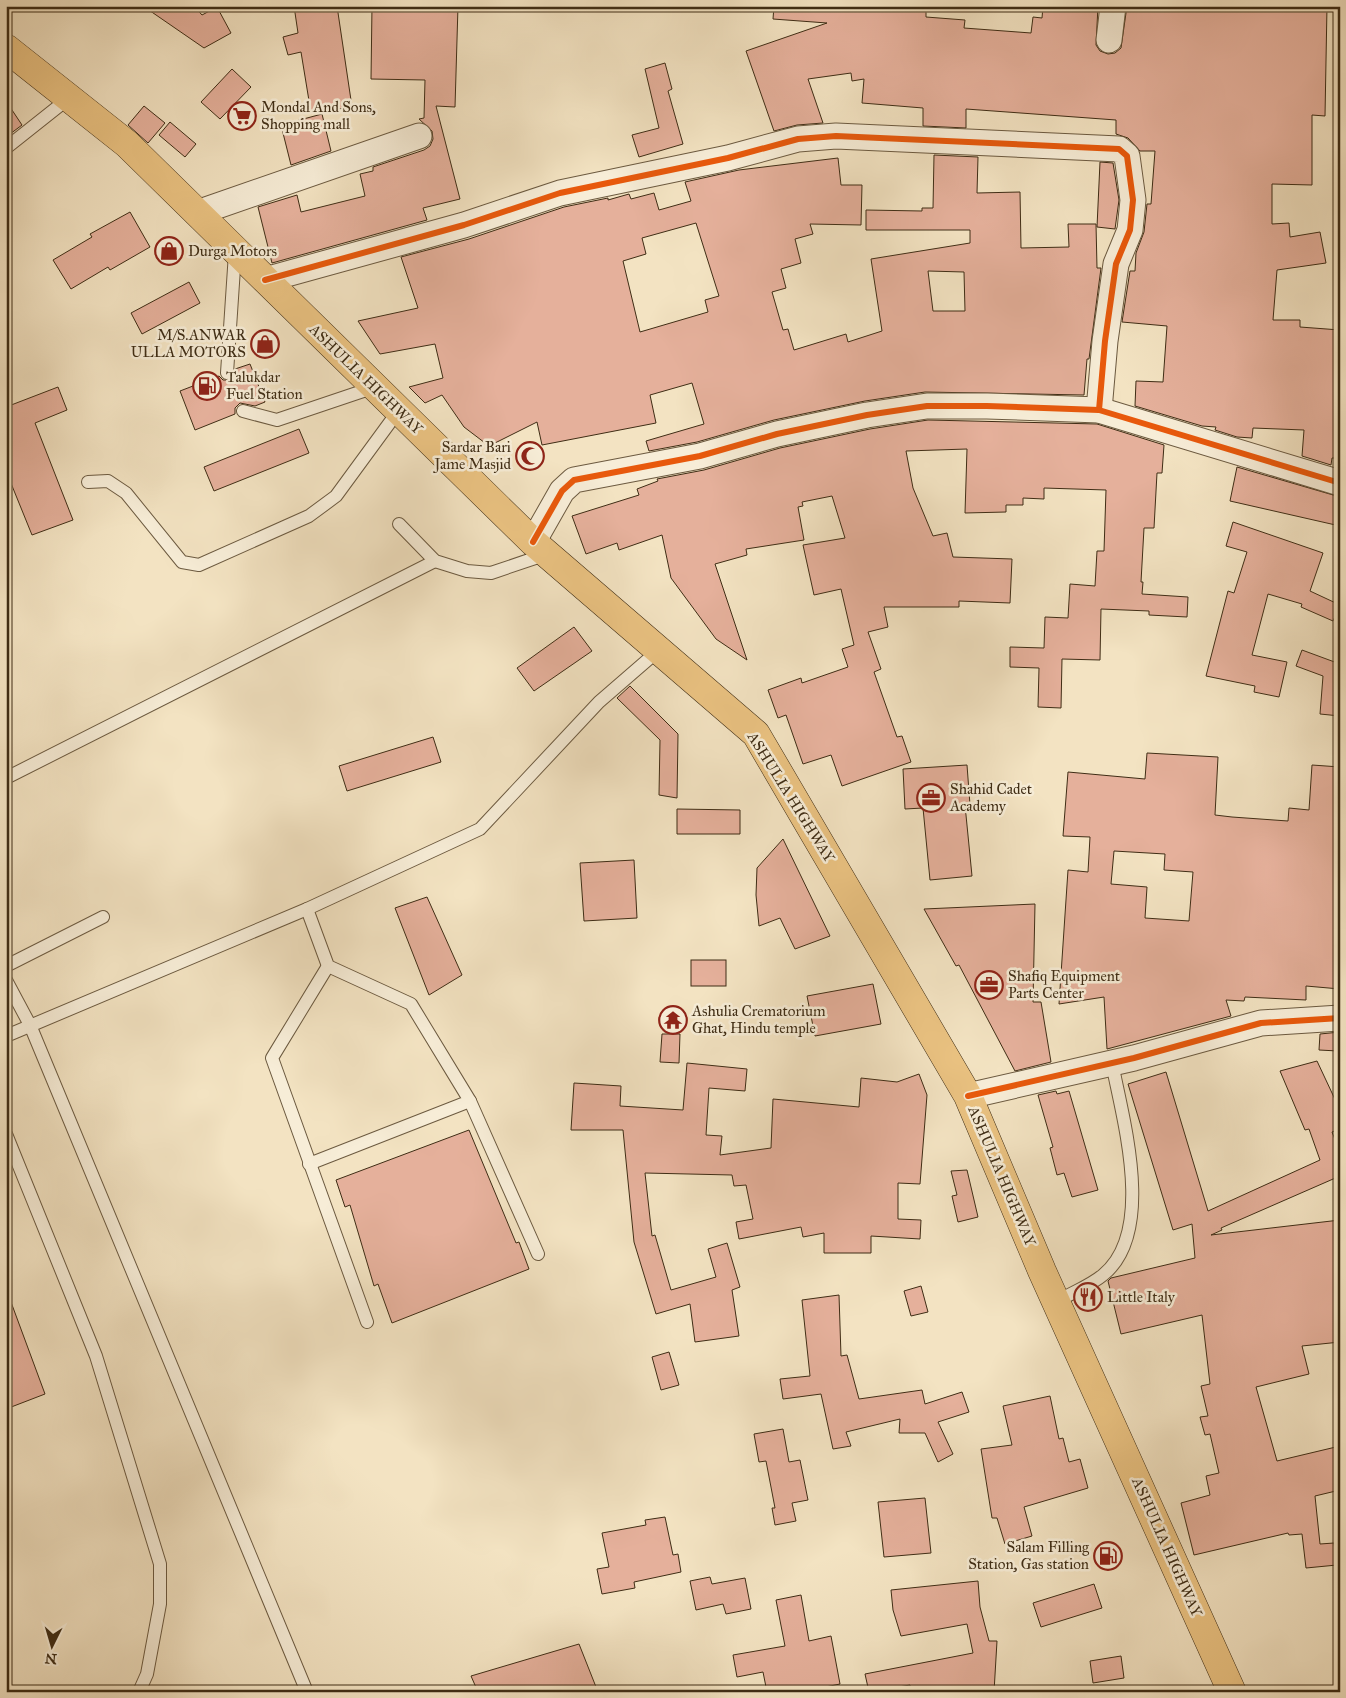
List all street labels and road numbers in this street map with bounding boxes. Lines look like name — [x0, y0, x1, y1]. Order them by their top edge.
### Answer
street label: ASHULIA HIGHWAY — [305, 320, 427, 438]
street label: ASHULIA HIGHWAY — [743, 728, 839, 866]
street label: ASHULIA HIGHWAY — [964, 1102, 1040, 1249]
street label: ASHULIA HIGHWAY — [1128, 1474, 1206, 1620]

